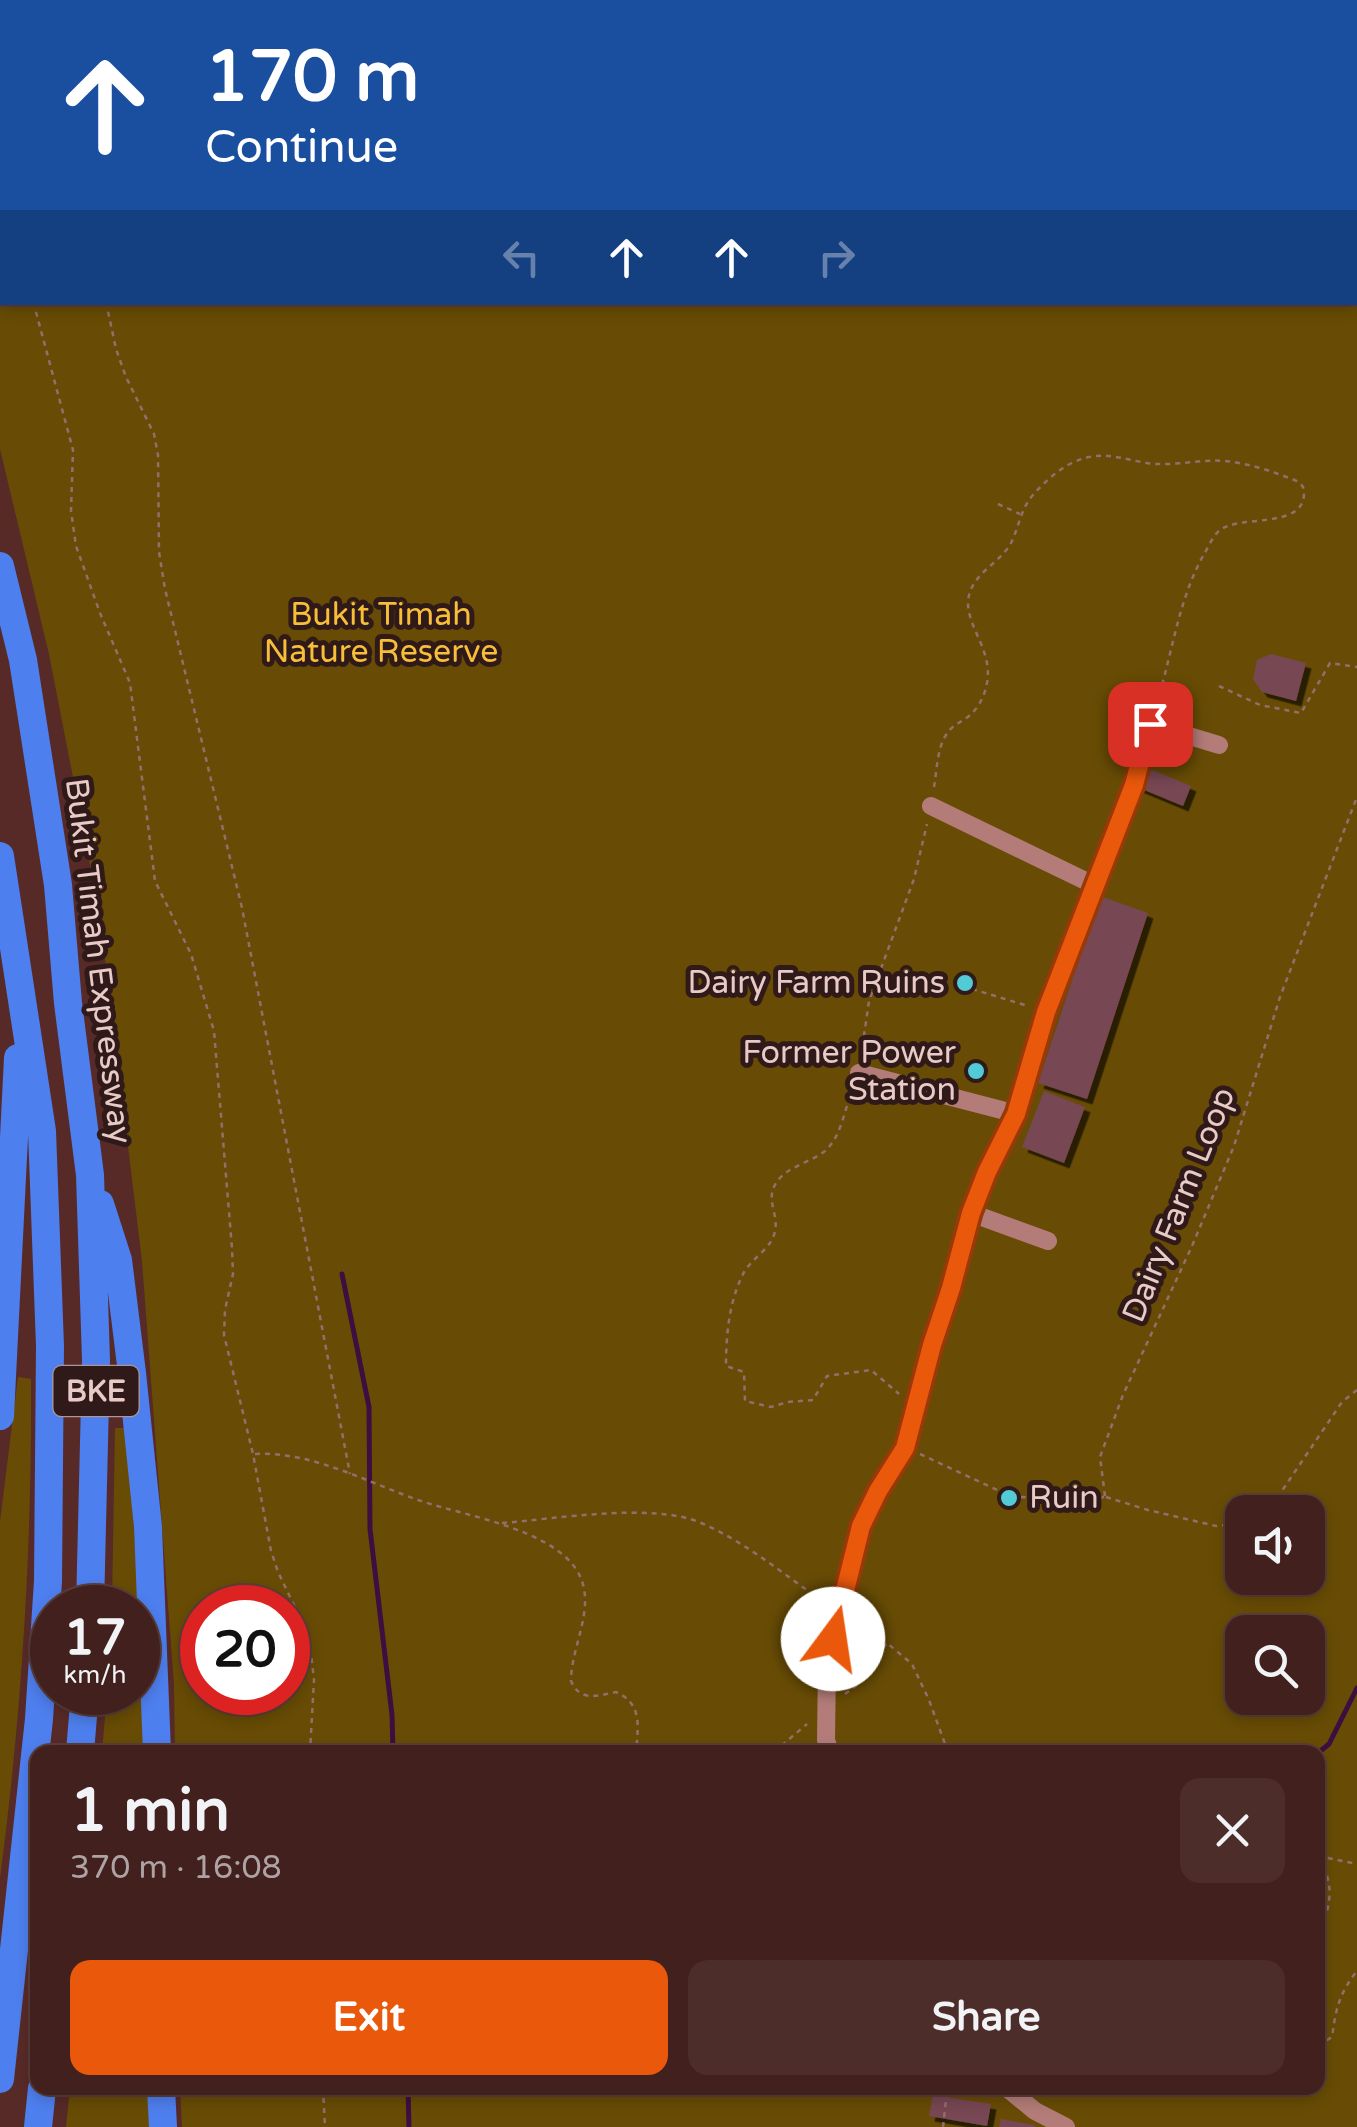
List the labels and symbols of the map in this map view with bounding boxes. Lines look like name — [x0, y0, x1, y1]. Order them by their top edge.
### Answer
park label: Bukit Timah Nature Reserve — [264, 596, 498, 671]
pin — [1108, 682, 1193, 767]
street label: Bukit Timah Expressway — [57, 776, 139, 1146]
place label: Dairy Farm Ruins — [688, 964, 945, 1002]
marker: Dairy Farm Ruins — [954, 972, 976, 994]
place label: Former Power Station — [742, 1034, 957, 1109]
marker: Former Power Station — [965, 1060, 987, 1082]
street label: Dairy Farm Loop — [1115, 1082, 1243, 1328]
road number: BKE — [54, 1366, 138, 1416]
place label: Ruin — [1029, 1479, 1099, 1517]
marker: Ruin — [998, 1487, 1020, 1509]
speed limit sign: 20 — [180, 1585, 310, 1715]
position arrow — [781, 1587, 885, 1691]

